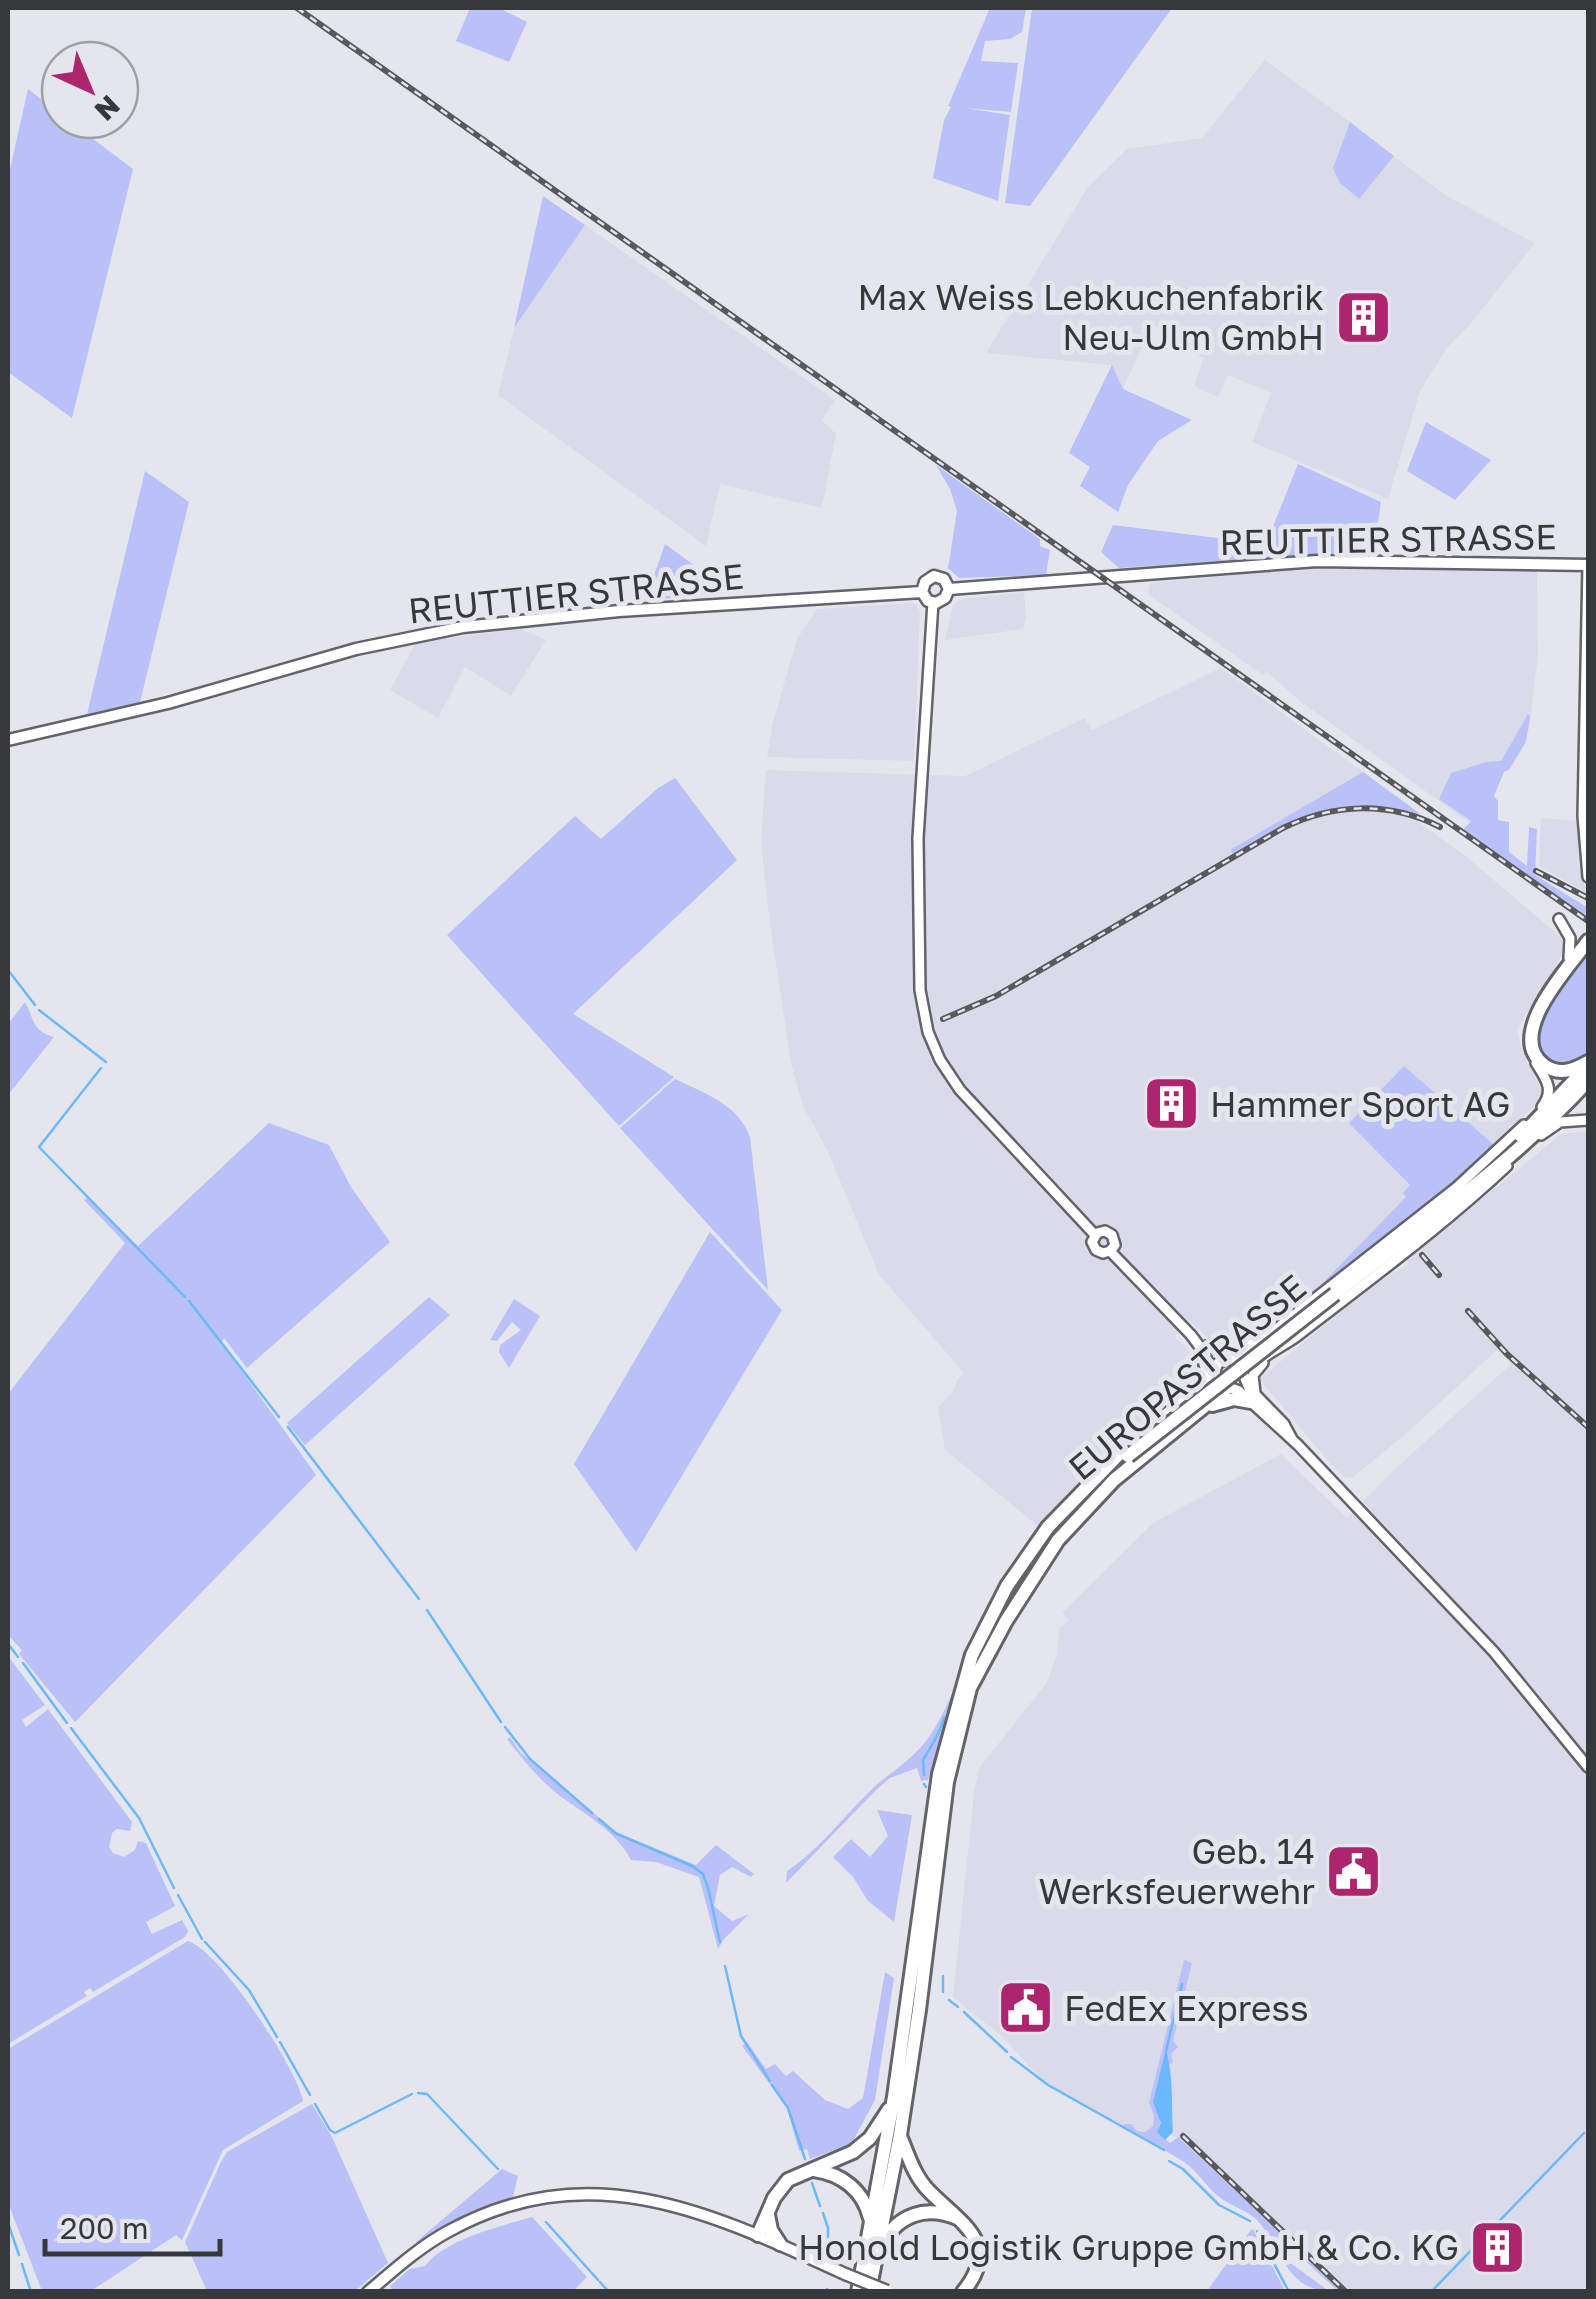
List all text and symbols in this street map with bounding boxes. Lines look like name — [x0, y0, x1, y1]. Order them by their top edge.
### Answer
north arrow — [40, 40, 140, 140]
text: N — [89, 89, 127, 128]
place label: Max Weiss Lebkuchenfabrik Neu-Ulm GmbH — [857, 276, 1324, 358]
building icon: Max Weiss Lebkuchenfabrik Neu-Ulm GmbH — [1333, 287, 1393, 347]
street label: REUTTIER STRASSE — [1219, 515, 1557, 563]
street label: REUTTIER STRASSE — [406, 554, 746, 632]
building icon: Hammer Sport AG — [1141, 1074, 1201, 1134]
place label: Hammer Sport AG — [1210, 1083, 1510, 1125]
street label: EUROPASTRASSE — [1060, 1266, 1314, 1488]
place label: Geb. 14 Werksfeuerwehr — [1038, 1830, 1315, 1912]
public building icon: Geb. 14 Werksfeuerwehr — [1324, 1841, 1384, 1901]
public building icon: FedEx Express — [995, 1978, 1055, 2038]
place label: FedEx Express — [1064, 1987, 1308, 2029]
scale bar — [45, 2194, 220, 2256]
text: 200 m — [60, 2210, 149, 2246]
building icon: Honold Logistik Gruppe GmbH & Co. KG — [1468, 2217, 1528, 2277]
place label: Honold Logistik Gruppe GmbH & Co. KG — [798, 2226, 1459, 2268]

